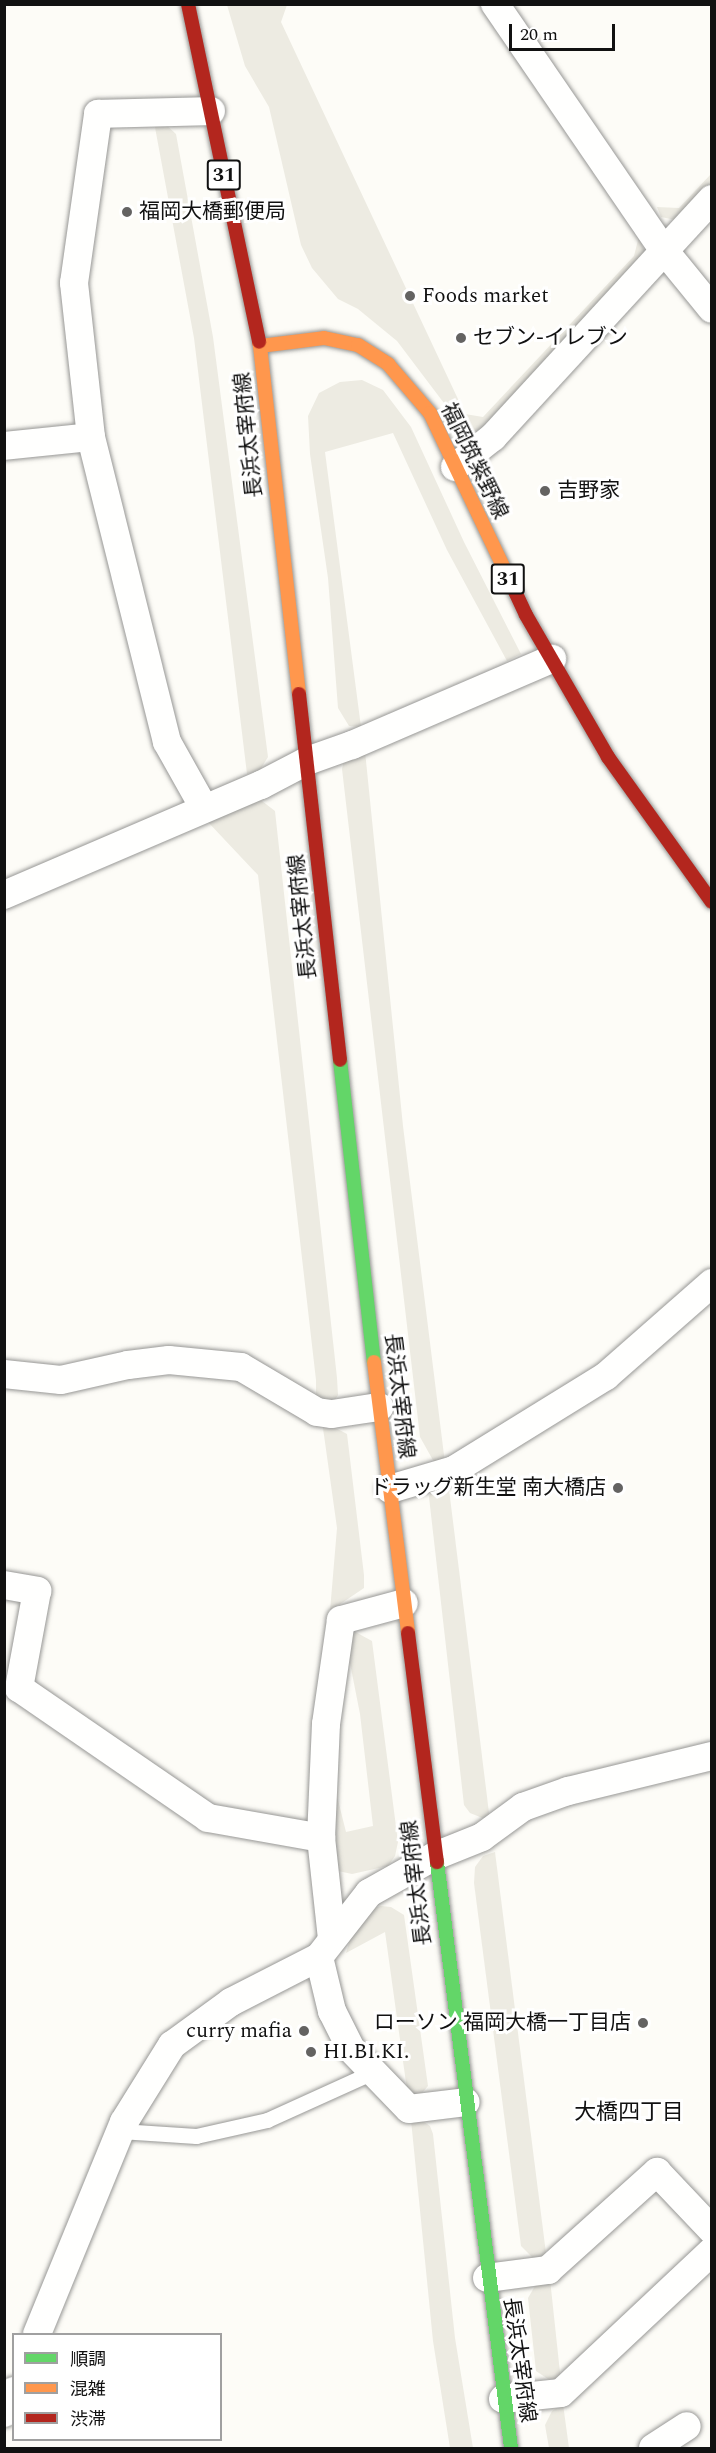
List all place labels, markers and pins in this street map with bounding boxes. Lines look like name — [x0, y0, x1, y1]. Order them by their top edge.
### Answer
place label: 福岡大橋郵便局 — [139, 199, 286, 225]
marker: 福岡大橋郵便局 — [120, 205, 134, 219]
place label: Foods market — [422, 283, 549, 309]
marker: Foods market — [403, 289, 417, 303]
place label: セブン-イレブン — [473, 325, 628, 351]
marker: セブン-イレブン — [454, 331, 468, 345]
place label: 吉野家 — [557, 478, 620, 504]
marker: 吉野家 — [538, 484, 552, 498]
place label: ドラッグ新生堂 南大橋店 — [370, 1475, 606, 1501]
marker: ドラッグ新生堂 南大橋店 — [611, 1481, 625, 1495]
place label: ローソン 福岡大橋一丁目店 — [374, 2010, 631, 2036]
marker: ローソン 福岡大橋一丁目店 — [636, 2016, 650, 2030]
place label: curry mafia — [186, 2018, 292, 2044]
marker: curry mafia — [297, 2024, 311, 2038]
place label: HI.BI.KI. — [323, 2039, 409, 2065]
marker: HI.BI.KI. — [304, 2045, 318, 2059]

